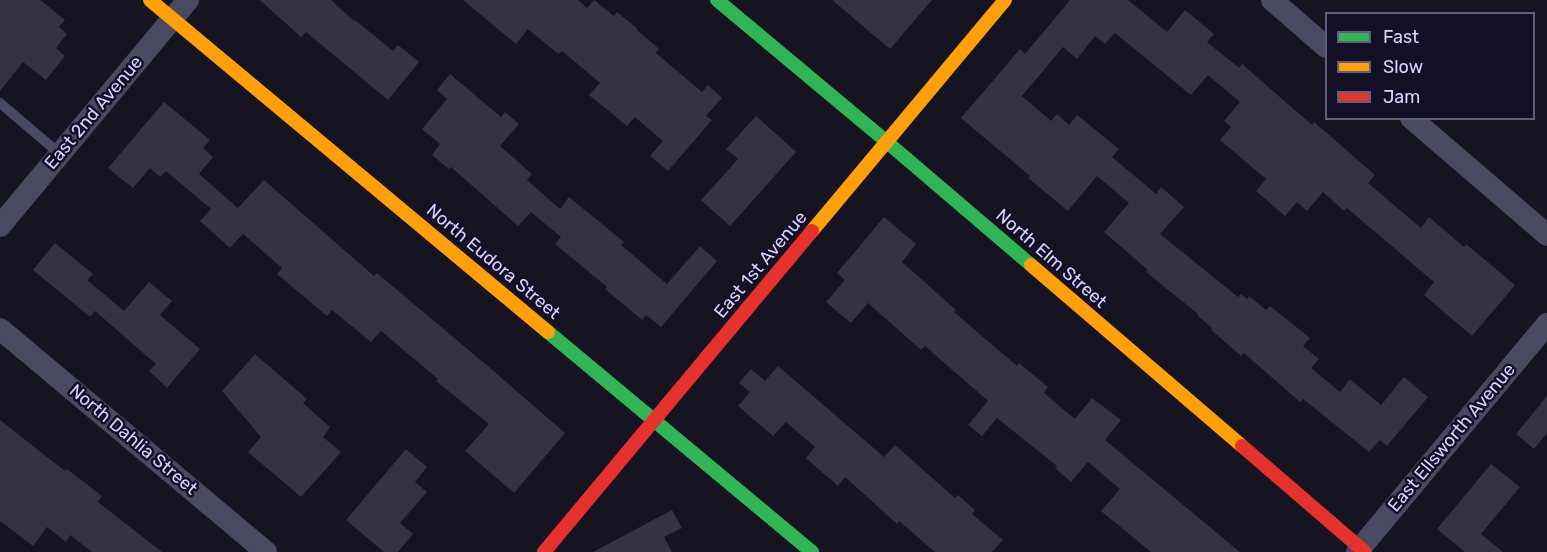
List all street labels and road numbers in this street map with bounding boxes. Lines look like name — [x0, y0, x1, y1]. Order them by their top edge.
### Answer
street label: East 2nd Avenue — [40, 52, 148, 174]
street label: North Eudora Street — [422, 200, 564, 324]
street label: North Elm Street — [991, 205, 1111, 313]
street label: East 1st Avenue — [710, 207, 812, 323]
street label: East Ellsworth Avenue — [1384, 359, 1520, 517]
street label: North Dahlia Street — [65, 380, 201, 500]

